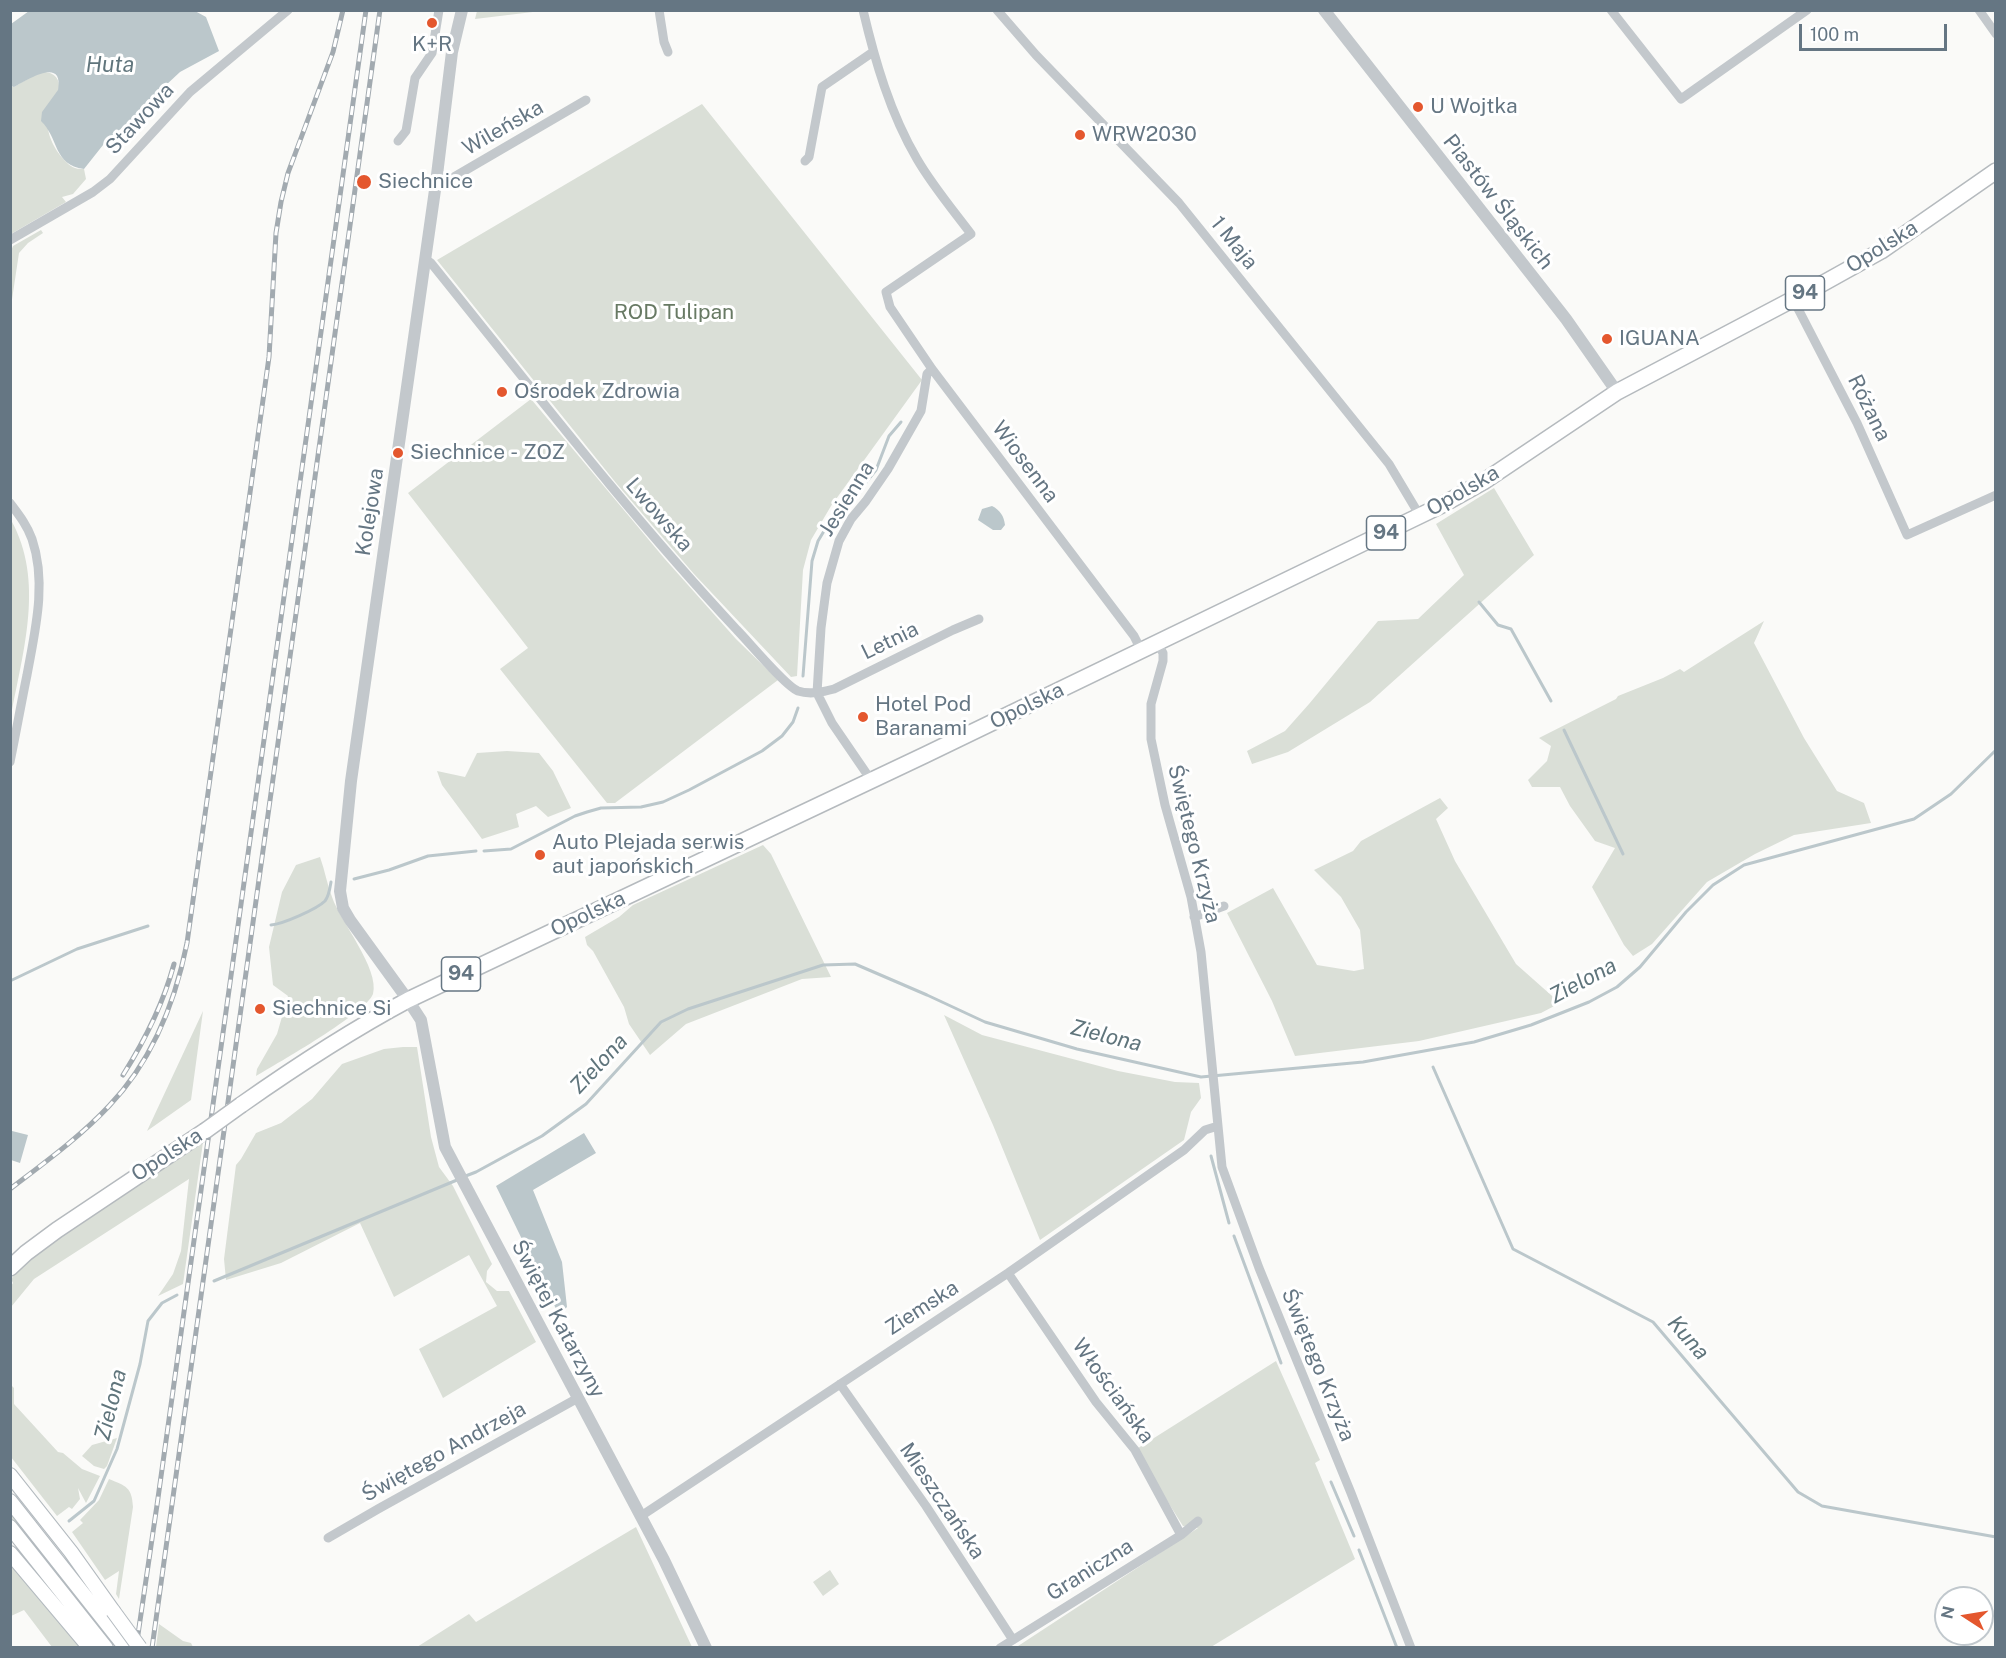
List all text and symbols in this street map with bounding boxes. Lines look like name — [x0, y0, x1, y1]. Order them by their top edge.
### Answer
scale bar — [1802, 12, 1950, 50]
marker: K+R — [425, 16, 439, 30]
text: 100 m — [1810, 24, 1859, 45]
place label: K+R — [412, 32, 452, 58]
water label: Huta — [86, 52, 134, 78]
street label: Stawowa — [101, 78, 179, 160]
place label: U Wojtka — [1430, 94, 1518, 120]
street label: Wileńska — [458, 95, 548, 161]
marker: U Wojtka — [1411, 100, 1425, 114]
place label: WRW2030 — [1092, 122, 1197, 148]
marker: WRW2030 — [1073, 128, 1087, 142]
street label: Piastów Śląskich — [1437, 129, 1559, 275]
place label: Siechnice — [378, 169, 473, 195]
marker: Siechnice — [355, 173, 373, 191]
street label: 1 Maja — [1205, 211, 1263, 275]
street label: Opolska — [1842, 215, 1922, 279]
road number: 94 — [1786, 276, 1824, 310]
park label: ROD Tulipan — [614, 300, 734, 326]
place label: IGUANA — [1619, 326, 1700, 352]
marker: IGUANA — [1600, 332, 1614, 346]
street label: Różana — [1842, 371, 1896, 445]
place label: Ośrodek Zdrowia — [514, 379, 680, 405]
marker: Ośrodek Zdrowia — [495, 385, 509, 399]
street label: Wiosenna — [986, 416, 1064, 508]
place label: Siechnice - ZOZ — [410, 440, 565, 466]
marker: Siechnice - ZOZ — [391, 446, 405, 460]
street label: Jesienna — [814, 457, 880, 541]
street label: Opolska — [1422, 460, 1504, 522]
street label: Kolejowa — [351, 466, 389, 558]
street label: Lwowska — [620, 473, 698, 557]
road number: 94 — [1366, 516, 1406, 550]
street label: Letnia — [857, 616, 923, 666]
street label: Opolska — [986, 677, 1068, 735]
place label: Hotel Pod Baranami — [875, 692, 971, 742]
marker: Hotel Pod Baranami — [856, 710, 870, 724]
street label: Świętego Krzyża — [1162, 762, 1226, 926]
place label: Auto Plejada serwis aut japońskich — [552, 830, 744, 880]
marker: Auto Plejada serwis aut japońskich — [533, 848, 547, 862]
street label: Opolska — [547, 886, 629, 942]
water label: Zielona — [1545, 952, 1621, 1010]
road number: 94 — [442, 957, 480, 991]
place label: Siechnice Si — [272, 996, 391, 1022]
marker: Siechnice Si — [253, 1002, 267, 1016]
water label: Zielona — [1068, 1014, 1144, 1058]
water label: Zielona — [565, 1029, 633, 1099]
street label: Opolska — [127, 1123, 207, 1187]
street label: Świętej Katarzyny — [506, 1236, 610, 1402]
street label: Ziemska — [881, 1275, 963, 1341]
street label: Świętego Krzyża — [1276, 1285, 1360, 1445]
water label: Kuna — [1662, 1310, 1714, 1366]
street label: Włościańska — [1067, 1334, 1159, 1448]
water label: Zielona — [89, 1367, 133, 1443]
street label: Świętego Andrzeja — [358, 1396, 530, 1508]
street label: Mieszczańska — [894, 1438, 990, 1564]
street label: Graniczna — [1042, 1534, 1138, 1606]
north arrow — [1934, 1586, 1994, 1646]
text: N — [1937, 1604, 1958, 1621]

